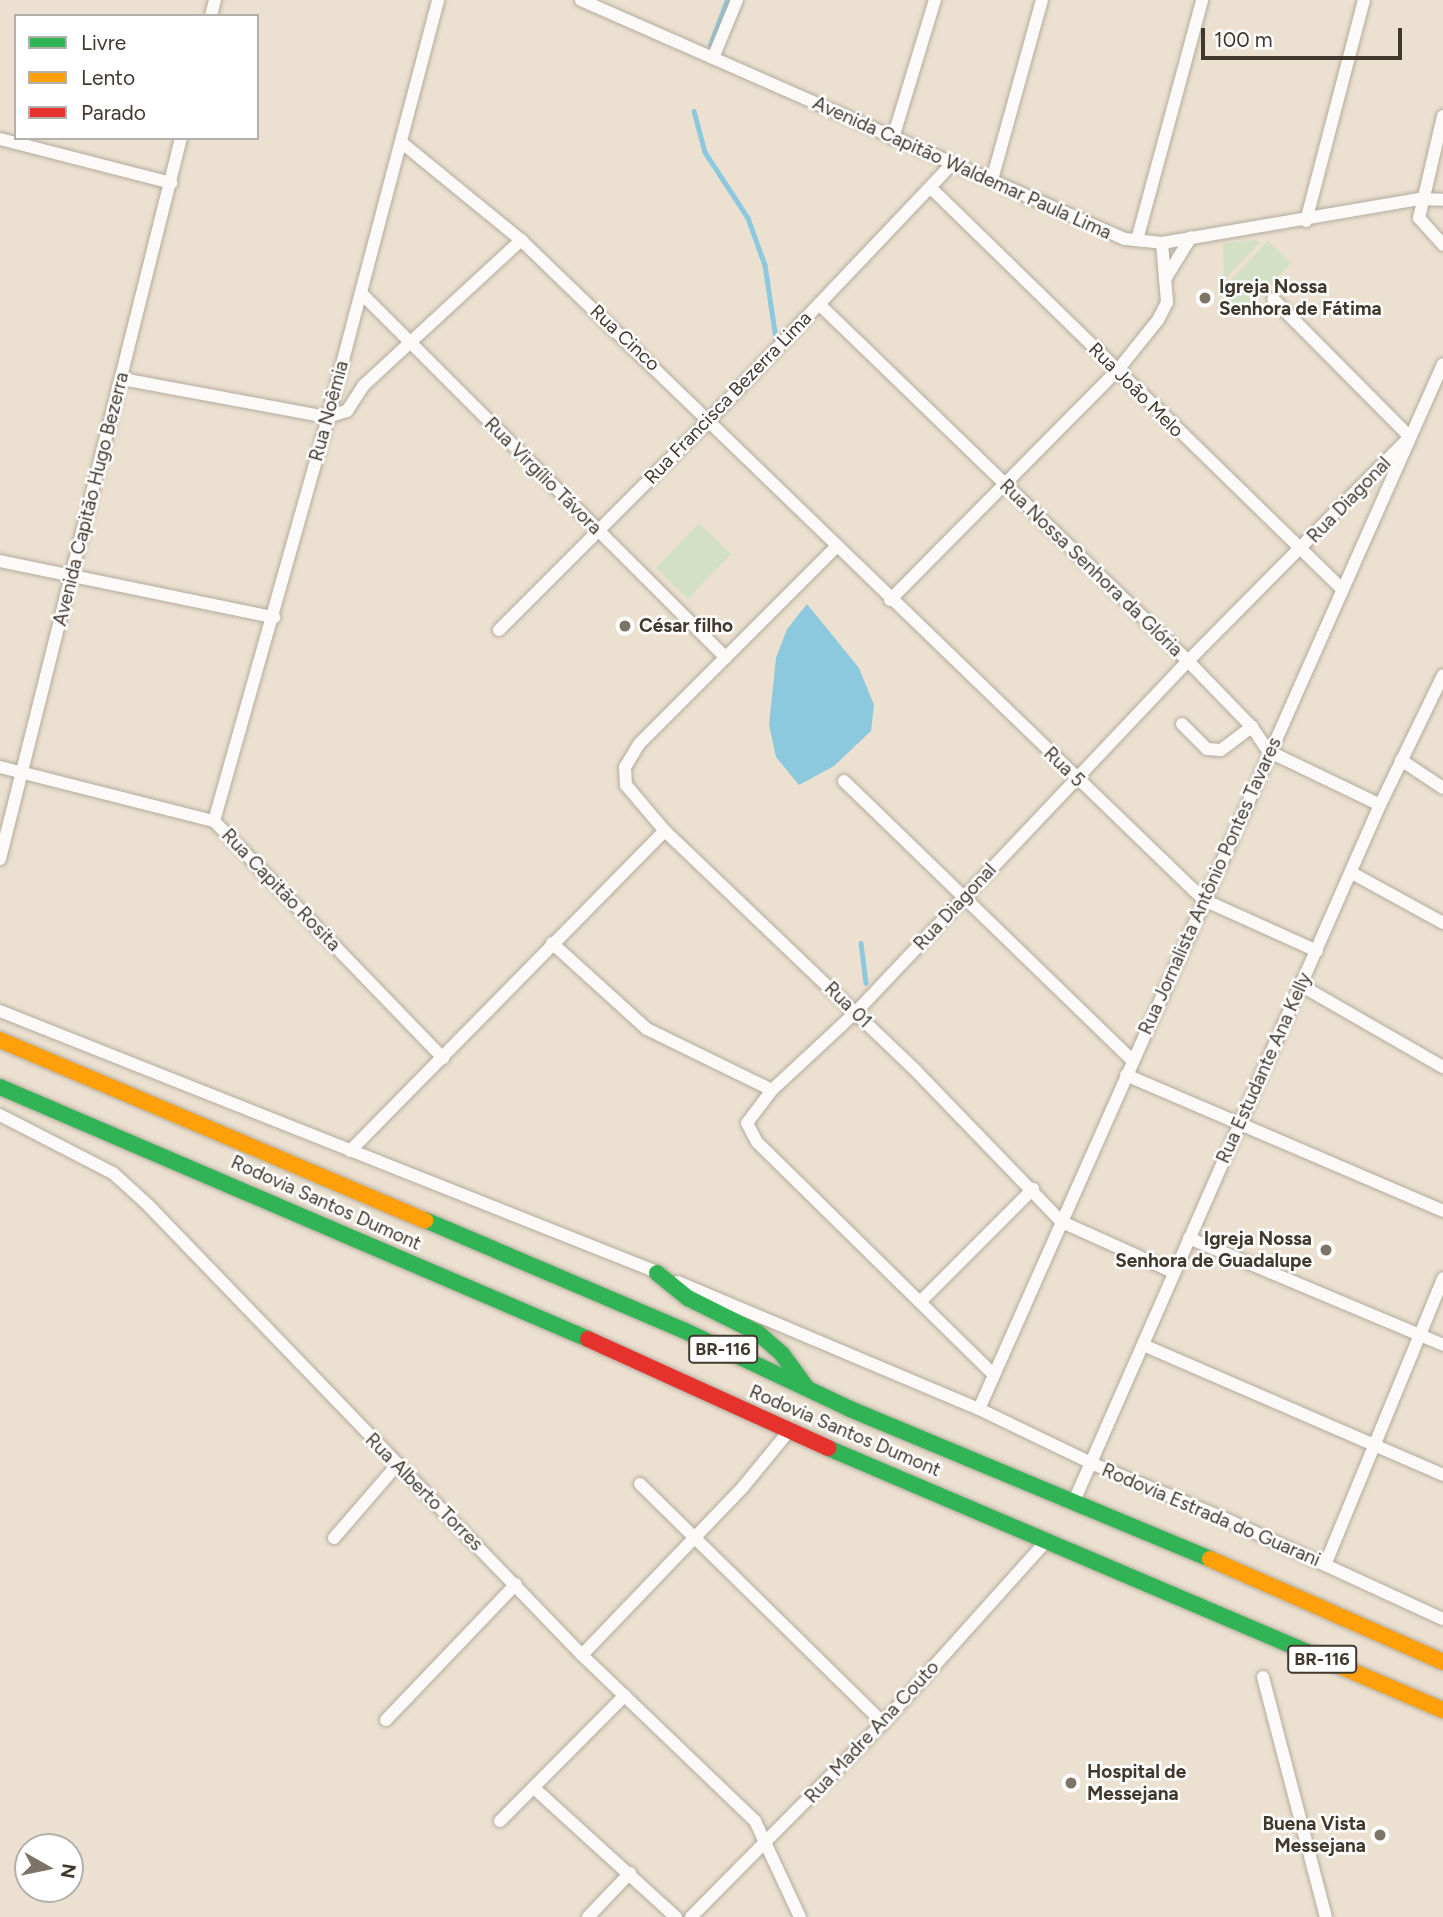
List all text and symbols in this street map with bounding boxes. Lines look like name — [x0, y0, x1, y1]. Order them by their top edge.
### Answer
legend — [14, 14, 259, 140]
scale bar — [1205, 14, 1406, 58]
text: 100 m — [1214, 27, 1273, 52]
text: Livre — [81, 30, 126, 55]
text: Lento — [81, 65, 135, 90]
street label: Avenida Capitão Waldemar Paula Lima — [809, 92, 1115, 244]
text: Parado — [81, 100, 146, 125]
place label: Igreja Nossa Senhora de Fátima — [1219, 276, 1382, 320]
marker: Igreja Nossa Senhora de Fátima — [1197, 290, 1213, 306]
street label: Rua Cinco — [585, 300, 665, 376]
street label: Rua Francisca Bezerra Lima — [640, 307, 816, 489]
street label: Rua João Melo — [1084, 338, 1188, 442]
street label: Rua Noêmia — [305, 358, 353, 464]
street label: Avenida Capitão Hugo Bezerra — [48, 370, 134, 628]
street label: Rua Virgílio Távora — [480, 413, 606, 539]
street label: Rua Diagonal — [1302, 452, 1396, 548]
street label: Rua Nossa Senhora da Glória — [995, 475, 1187, 661]
place label: César filho — [639, 615, 733, 637]
marker: César filho — [617, 618, 633, 634]
street label: Rua Jornalista Antônio Pontes Tavares — [1134, 734, 1286, 1038]
street label: Rua 5 — [1039, 742, 1089, 792]
street label: Rua Capitão Rosita — [217, 824, 345, 956]
street label: Rua Diagonal — [909, 859, 1001, 955]
street label: Rua Estudante Ana Kelly — [1212, 969, 1316, 1167]
street label: Rua 01 — [820, 977, 876, 1033]
street label: Rodovia Santos Dumont — [227, 1151, 425, 1255]
place label: Igreja Nossa Senhora de Guadalupe — [1115, 1228, 1312, 1272]
marker: Igreja Nossa Senhora de Guadalupe — [1318, 1242, 1334, 1258]
road number: BR-116 — [688, 1334, 758, 1364]
street label: Rodovia Santos Dumont — [746, 1380, 944, 1482]
street label: Rua Alberto Torres — [360, 1428, 488, 1556]
street label: Rodovia Estrada do Guarani — [1098, 1459, 1324, 1571]
road number: BR-116 — [1287, 1644, 1357, 1674]
street label: Rua Madre Ana Couto — [800, 1656, 944, 1808]
place label: Hospital de Messejana — [1087, 1761, 1186, 1805]
marker: Hospital de Messejana — [1061, 1773, 1081, 1793]
place label: Buena Vista Messejana — [1262, 1813, 1366, 1857]
marker: Buena Vista Messejana — [1372, 1827, 1388, 1843]
north arrow — [14, 1833, 84, 1903]
text: N — [56, 1862, 81, 1880]

